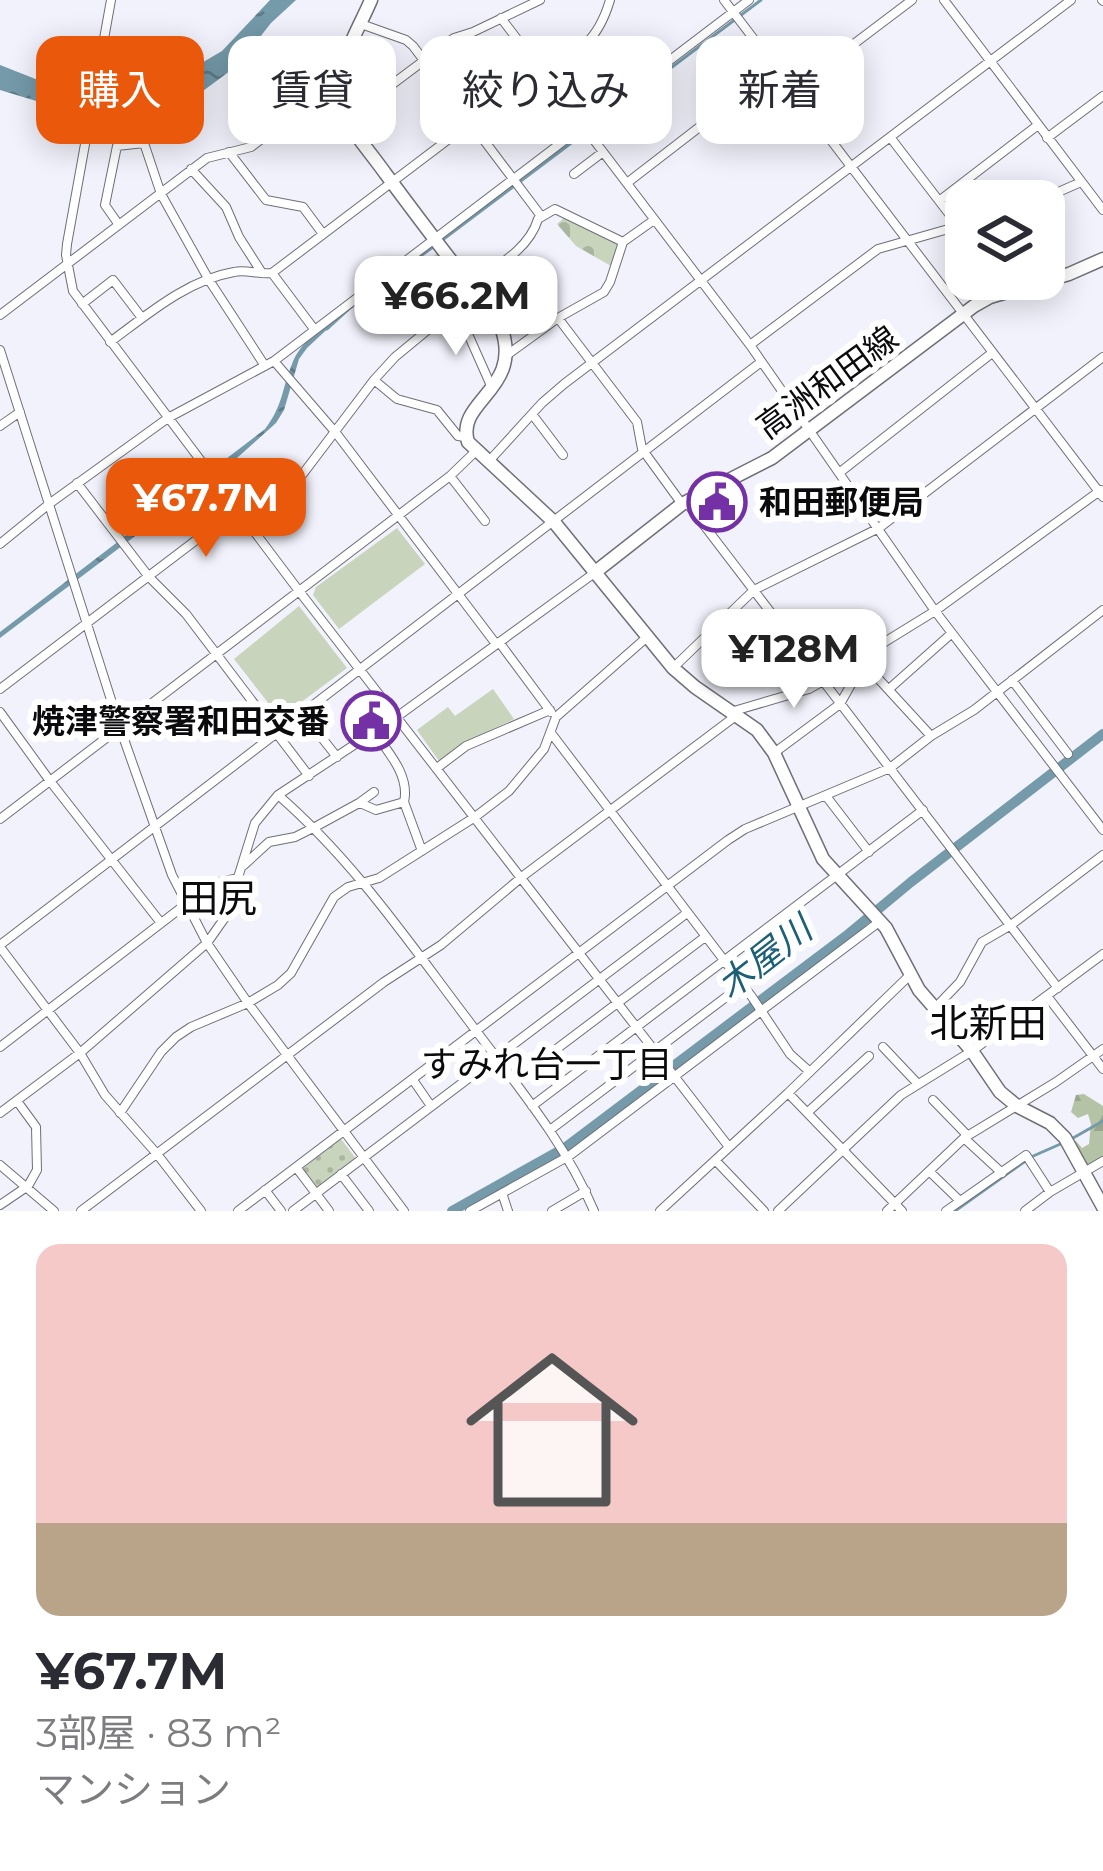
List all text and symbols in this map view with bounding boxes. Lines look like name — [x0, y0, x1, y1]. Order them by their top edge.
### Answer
chip: 購入 — [36, 36, 204, 144]
chip: 賃貸 — [228, 36, 396, 144]
chip: 絞り込み — [420, 36, 672, 144]
chip: 新着 — [696, 36, 864, 144]
map controls — [945, 180, 1065, 300]
button: layers — [945, 180, 1065, 300]
pin: ¥66.2M — [358, 256, 554, 358]
text: ¥66.2M — [381, 271, 531, 319]
street label: 高洲和田線 — [749, 317, 905, 447]
pin: ¥67.7M — [108, 458, 304, 560]
public building icon: 和田郵便局 — [686, 471, 748, 533]
text: ¥67.7M — [133, 473, 279, 521]
place label: 和田郵便局 — [759, 482, 924, 522]
pin: ¥128M — [710, 609, 878, 711]
text: ¥128M — [728, 624, 860, 672]
public building icon: 焼津警察署和田交番 — [340, 690, 402, 752]
place label: 焼津警察署和田交番 — [32, 701, 329, 741]
district label: 田尻 — [179, 874, 257, 922]
water label: 木屋川 — [708, 904, 823, 1008]
district label: 北新田 — [929, 999, 1047, 1047]
district label: すみれ台一丁目 — [421, 1042, 673, 1086]
icon: home — [444, 1322, 660, 1538]
text: ¥67.7M — [36, 1640, 227, 1702]
text: 3部屋 · 83 m² — [36, 1709, 282, 1757]
text: マンション — [36, 1765, 231, 1813]

